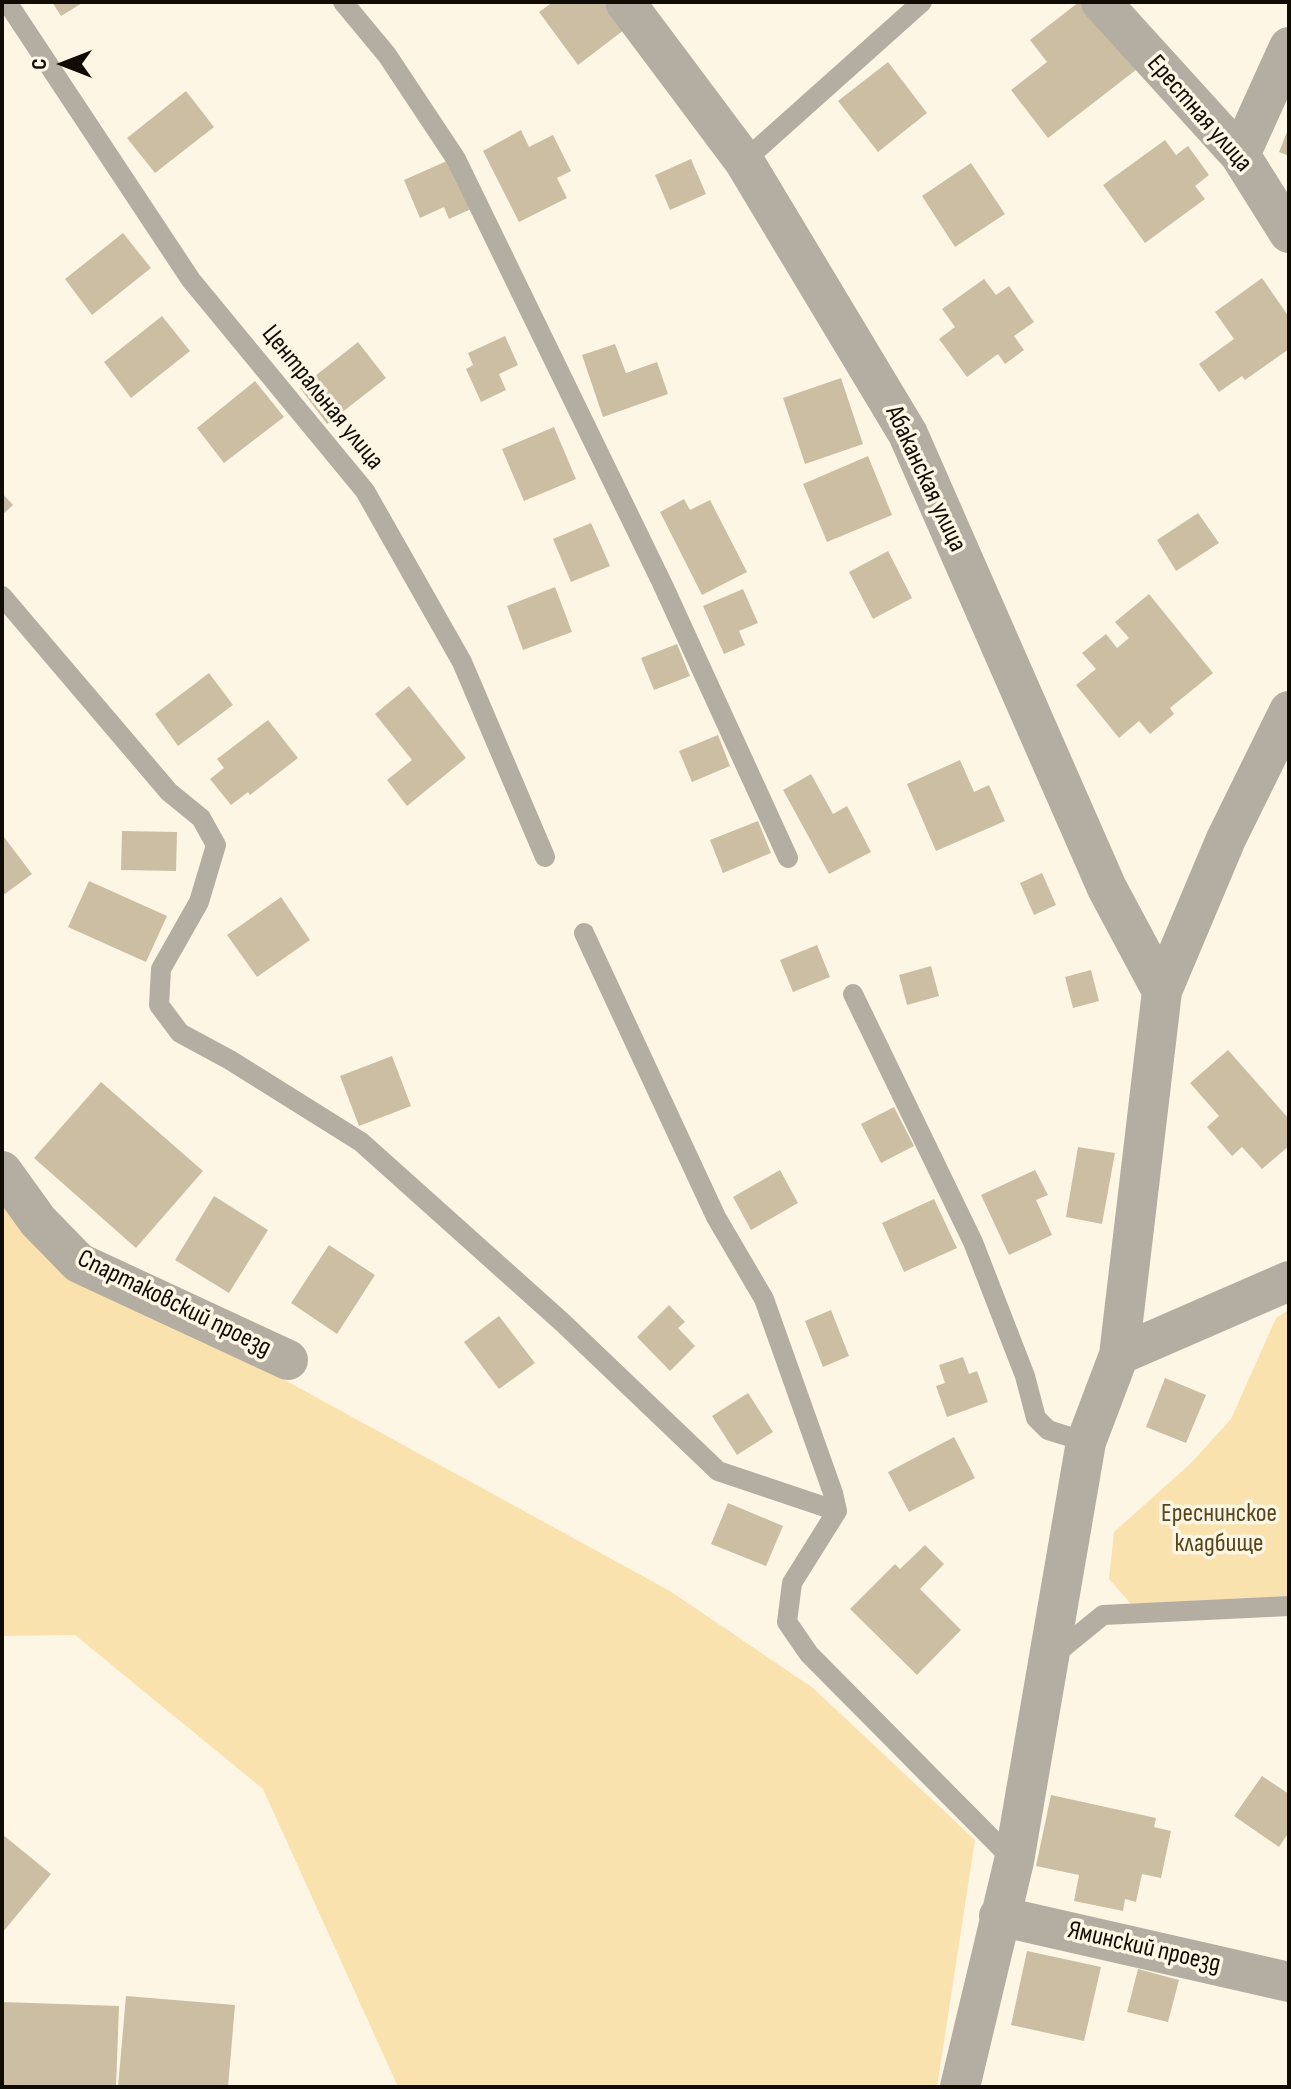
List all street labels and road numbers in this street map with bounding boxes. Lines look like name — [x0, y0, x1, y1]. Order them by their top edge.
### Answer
street label: Ерестная улица — [1140, 49, 1258, 179]
street label: Центральная улица — [254, 319, 390, 477]
street label: Абаканская улица — [878, 401, 972, 557]
street label: Спартаковский проезд — [72, 1244, 276, 1364]
street label: Яминский проезд — [1065, 1915, 1223, 1981]

